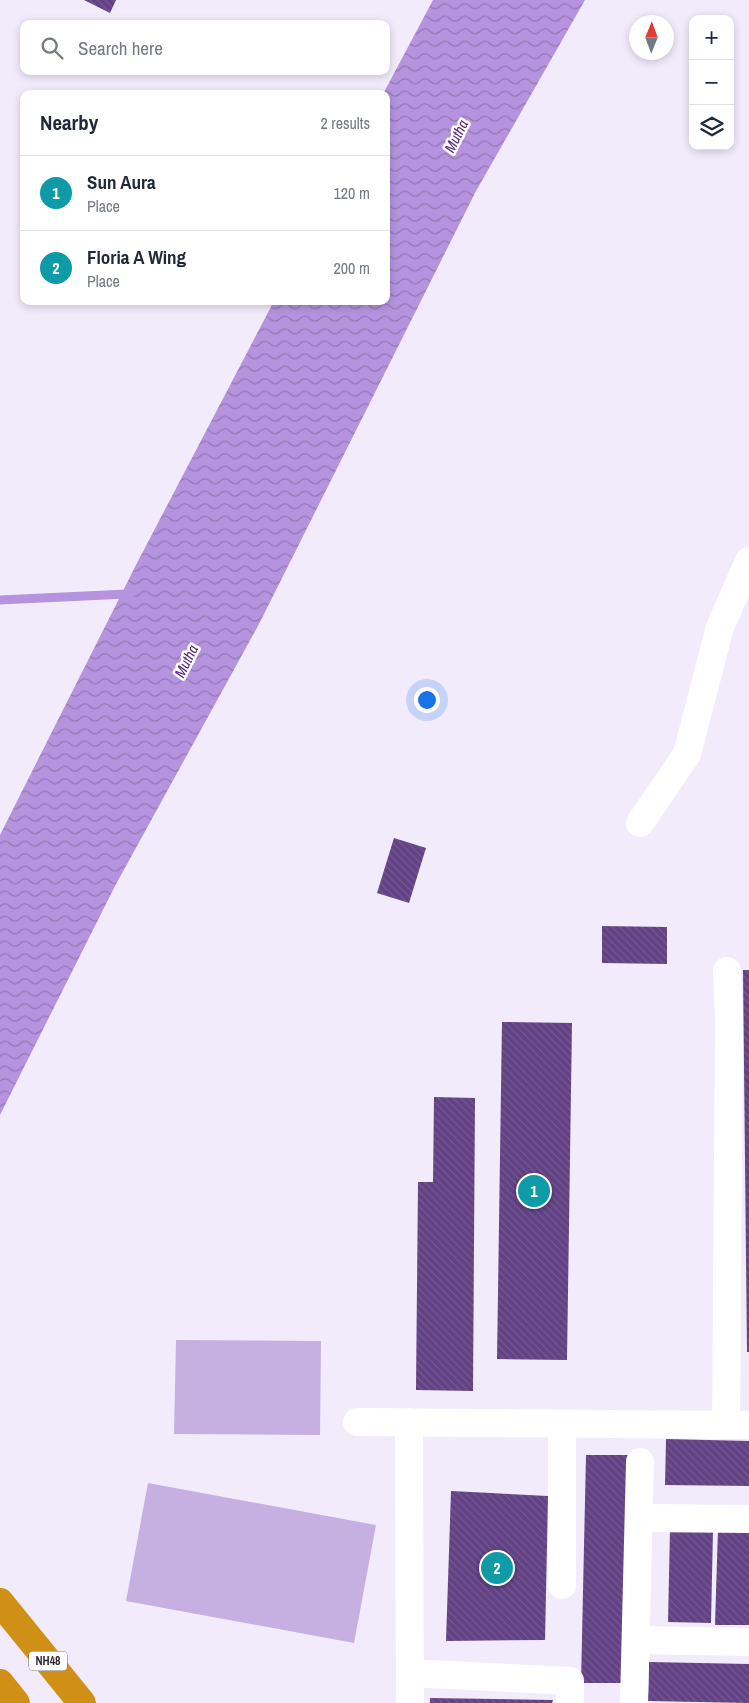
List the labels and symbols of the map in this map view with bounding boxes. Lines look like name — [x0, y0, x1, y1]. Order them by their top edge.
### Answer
north arrow — [629, 15, 674, 60]
water label: Mutha — [439, 116, 473, 156]
water label: Mutha — [169, 641, 203, 681]
your location — [414, 687, 440, 713]
pin: 1 — [518, 1172, 550, 1210]
pin: 2 — [481, 1549, 513, 1587]
road number: NH48 — [29, 1652, 67, 1670]

